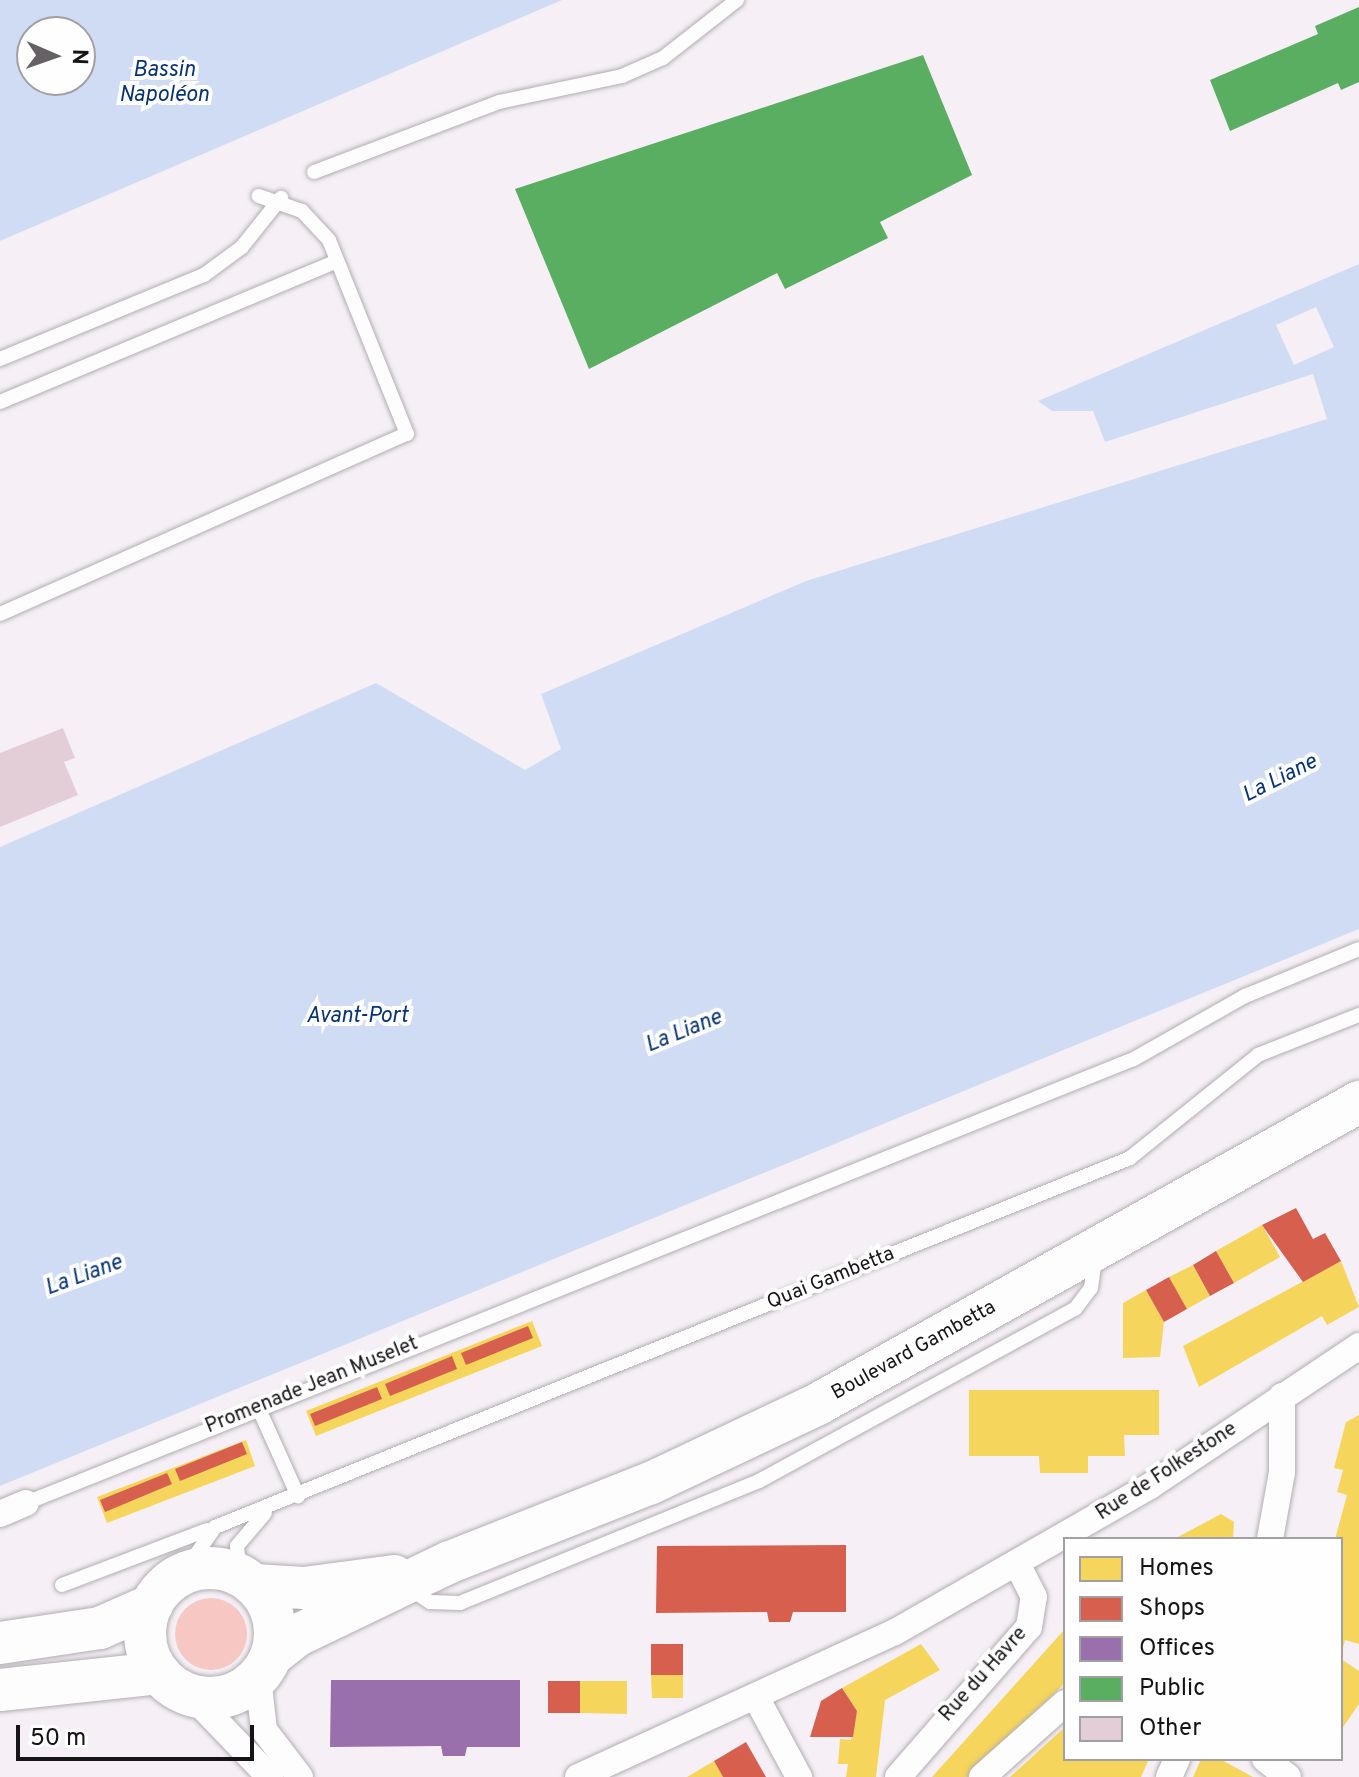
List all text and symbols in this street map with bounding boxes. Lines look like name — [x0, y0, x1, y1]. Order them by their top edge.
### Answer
north arrow — [16, 16, 96, 96]
text: N — [65, 48, 92, 65]
water label: Bassin Napoléon — [119, 57, 209, 108]
water label: La Liane — [1238, 749, 1322, 809]
water label: Avant-Port — [306, 1004, 408, 1030]
water label: La Liane — [642, 1005, 726, 1059]
street label: Quai Gambetta — [764, 1243, 898, 1315]
water label: La Liane — [42, 1250, 126, 1302]
street label: Boulevard Gambetta — [828, 1296, 1000, 1406]
street label: Promenade Jean Muselet — [202, 1332, 422, 1440]
street label: Rue de Folkestone — [1092, 1418, 1242, 1526]
legend — [1063, 1537, 1343, 1761]
text: Homes — [1139, 1554, 1214, 1584]
text: Shops — [1139, 1594, 1205, 1624]
street label: Rue du Havre — [935, 1623, 1033, 1727]
text: Offices — [1139, 1634, 1215, 1664]
text: Public — [1139, 1674, 1205, 1704]
scale bar — [20, 1709, 258, 1759]
text: Other — [1139, 1714, 1201, 1744]
text: 50 m — [30, 1724, 86, 1754]

